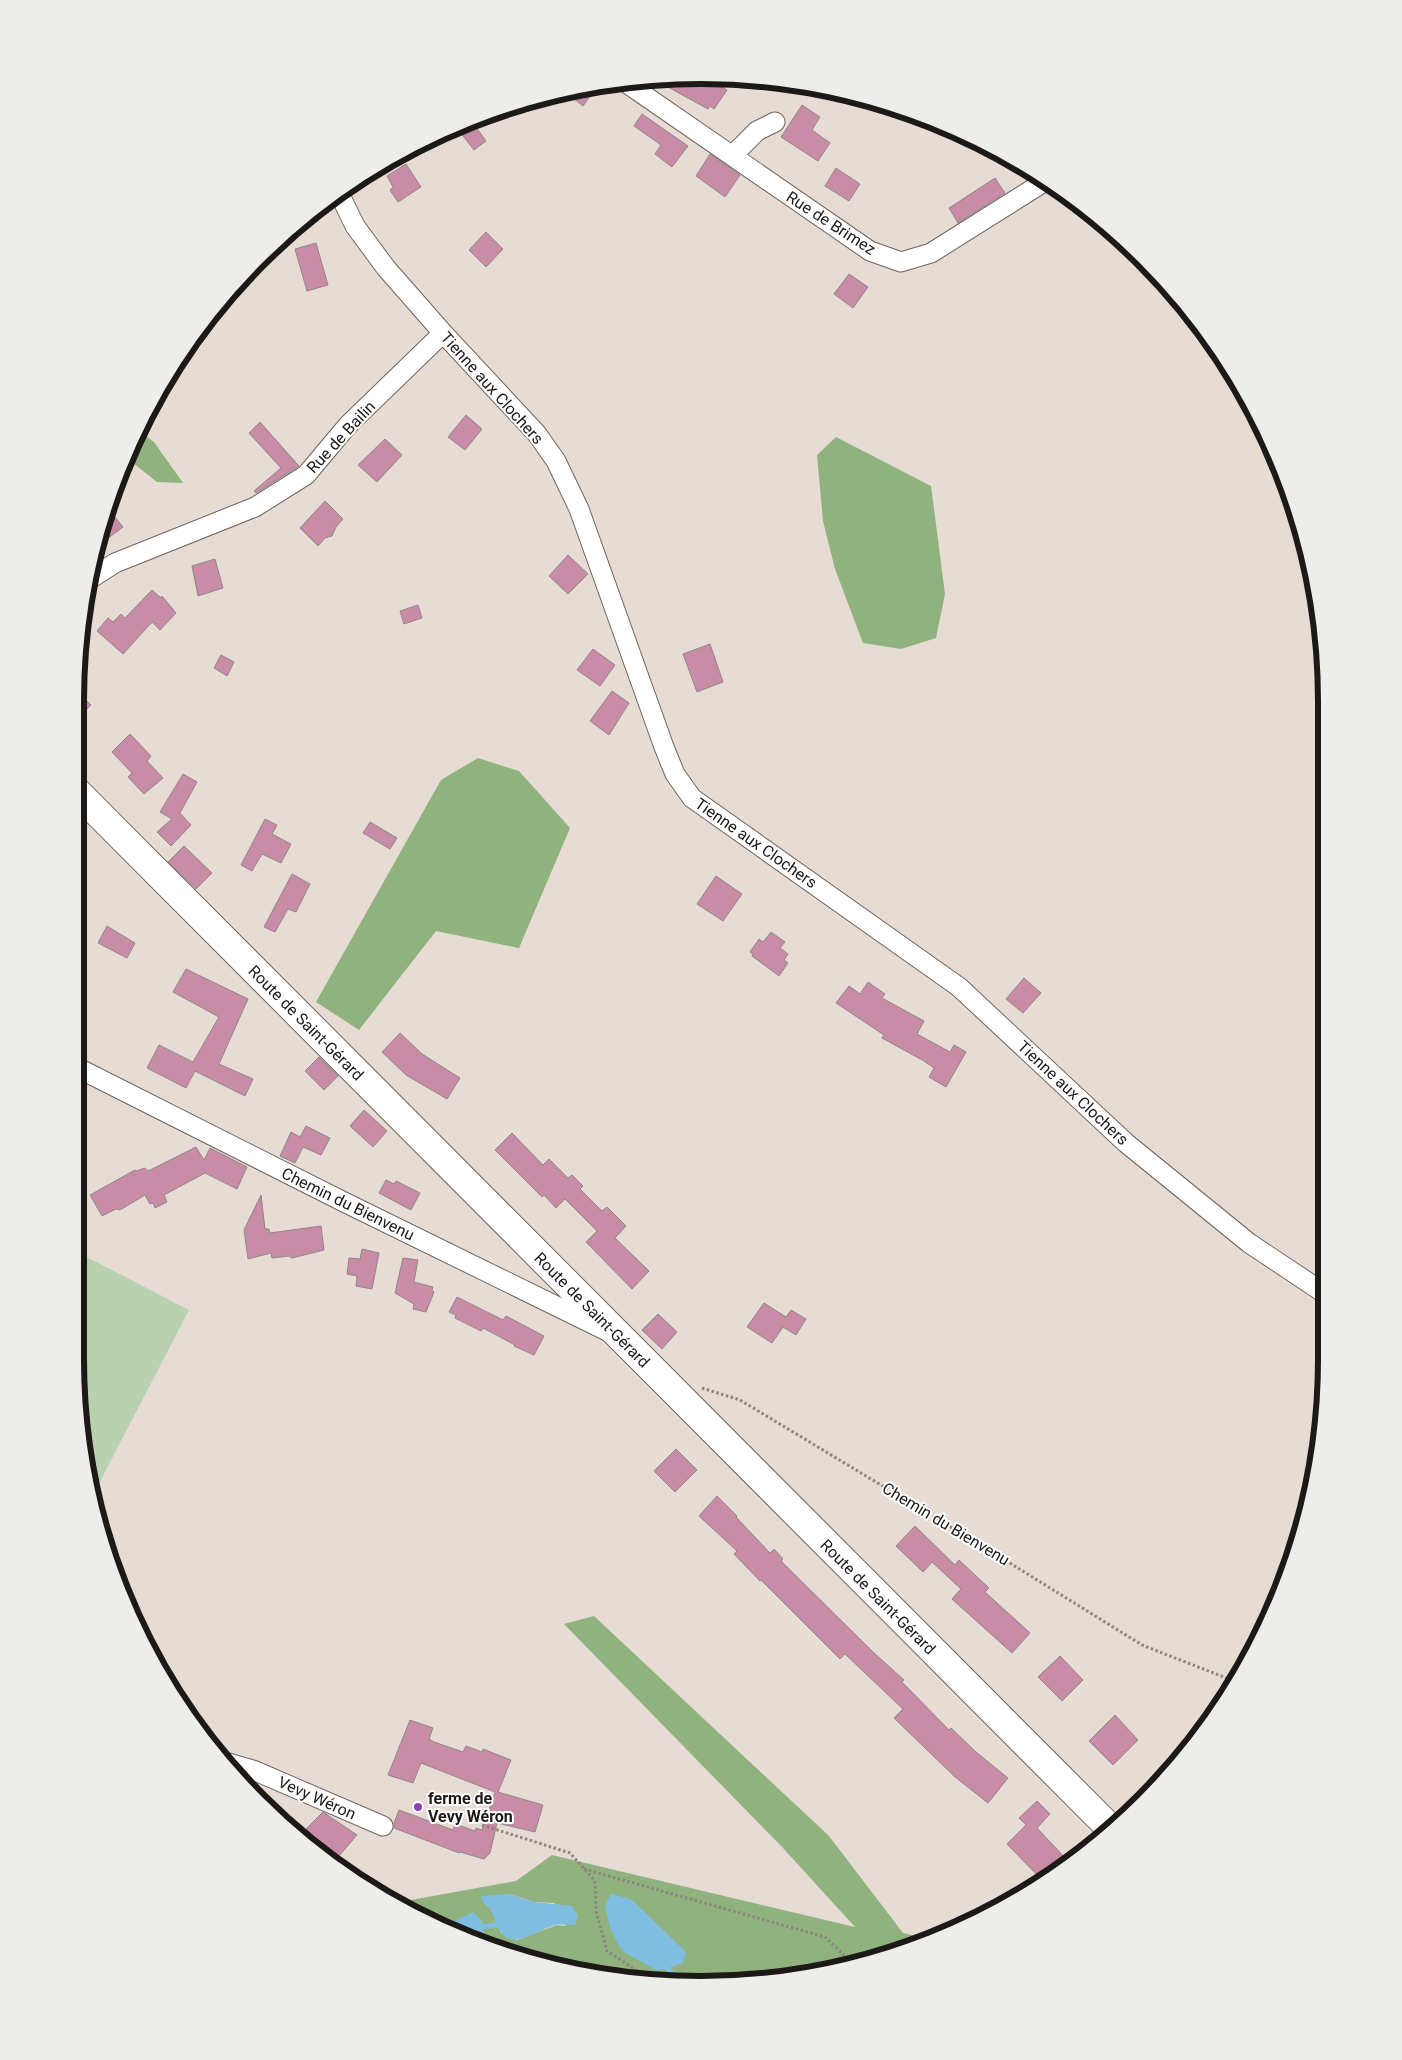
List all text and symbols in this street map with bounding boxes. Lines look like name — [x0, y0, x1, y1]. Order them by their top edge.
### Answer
street label: Rue de Brimez — [783, 187, 879, 259]
street label: Tienne aux Clochers — [437, 328, 547, 448]
street label: Rue de Bailin — [303, 397, 379, 477]
street label: Tienne aux Clochers — [691, 794, 821, 892]
street label: Route de Saint-Gérard — [244, 961, 368, 1085]
street label: Tienne aux Clochers — [1014, 1037, 1132, 1149]
street label: Chemin du Bienvenu — [279, 1164, 417, 1244]
street label: Route de Saint-Gérard — [530, 1248, 654, 1372]
street label: Chemin du Bienvenu — [879, 1478, 1013, 1570]
street label: Route de Saint-Gérard — [816, 1535, 940, 1659]
street label: Vevy Wéron — [275, 1772, 359, 1824]
place label: ferme de Vevy Wéron — [428, 1789, 513, 1826]
marker: ferme de Vevy Wéron — [412, 1801, 424, 1813]

